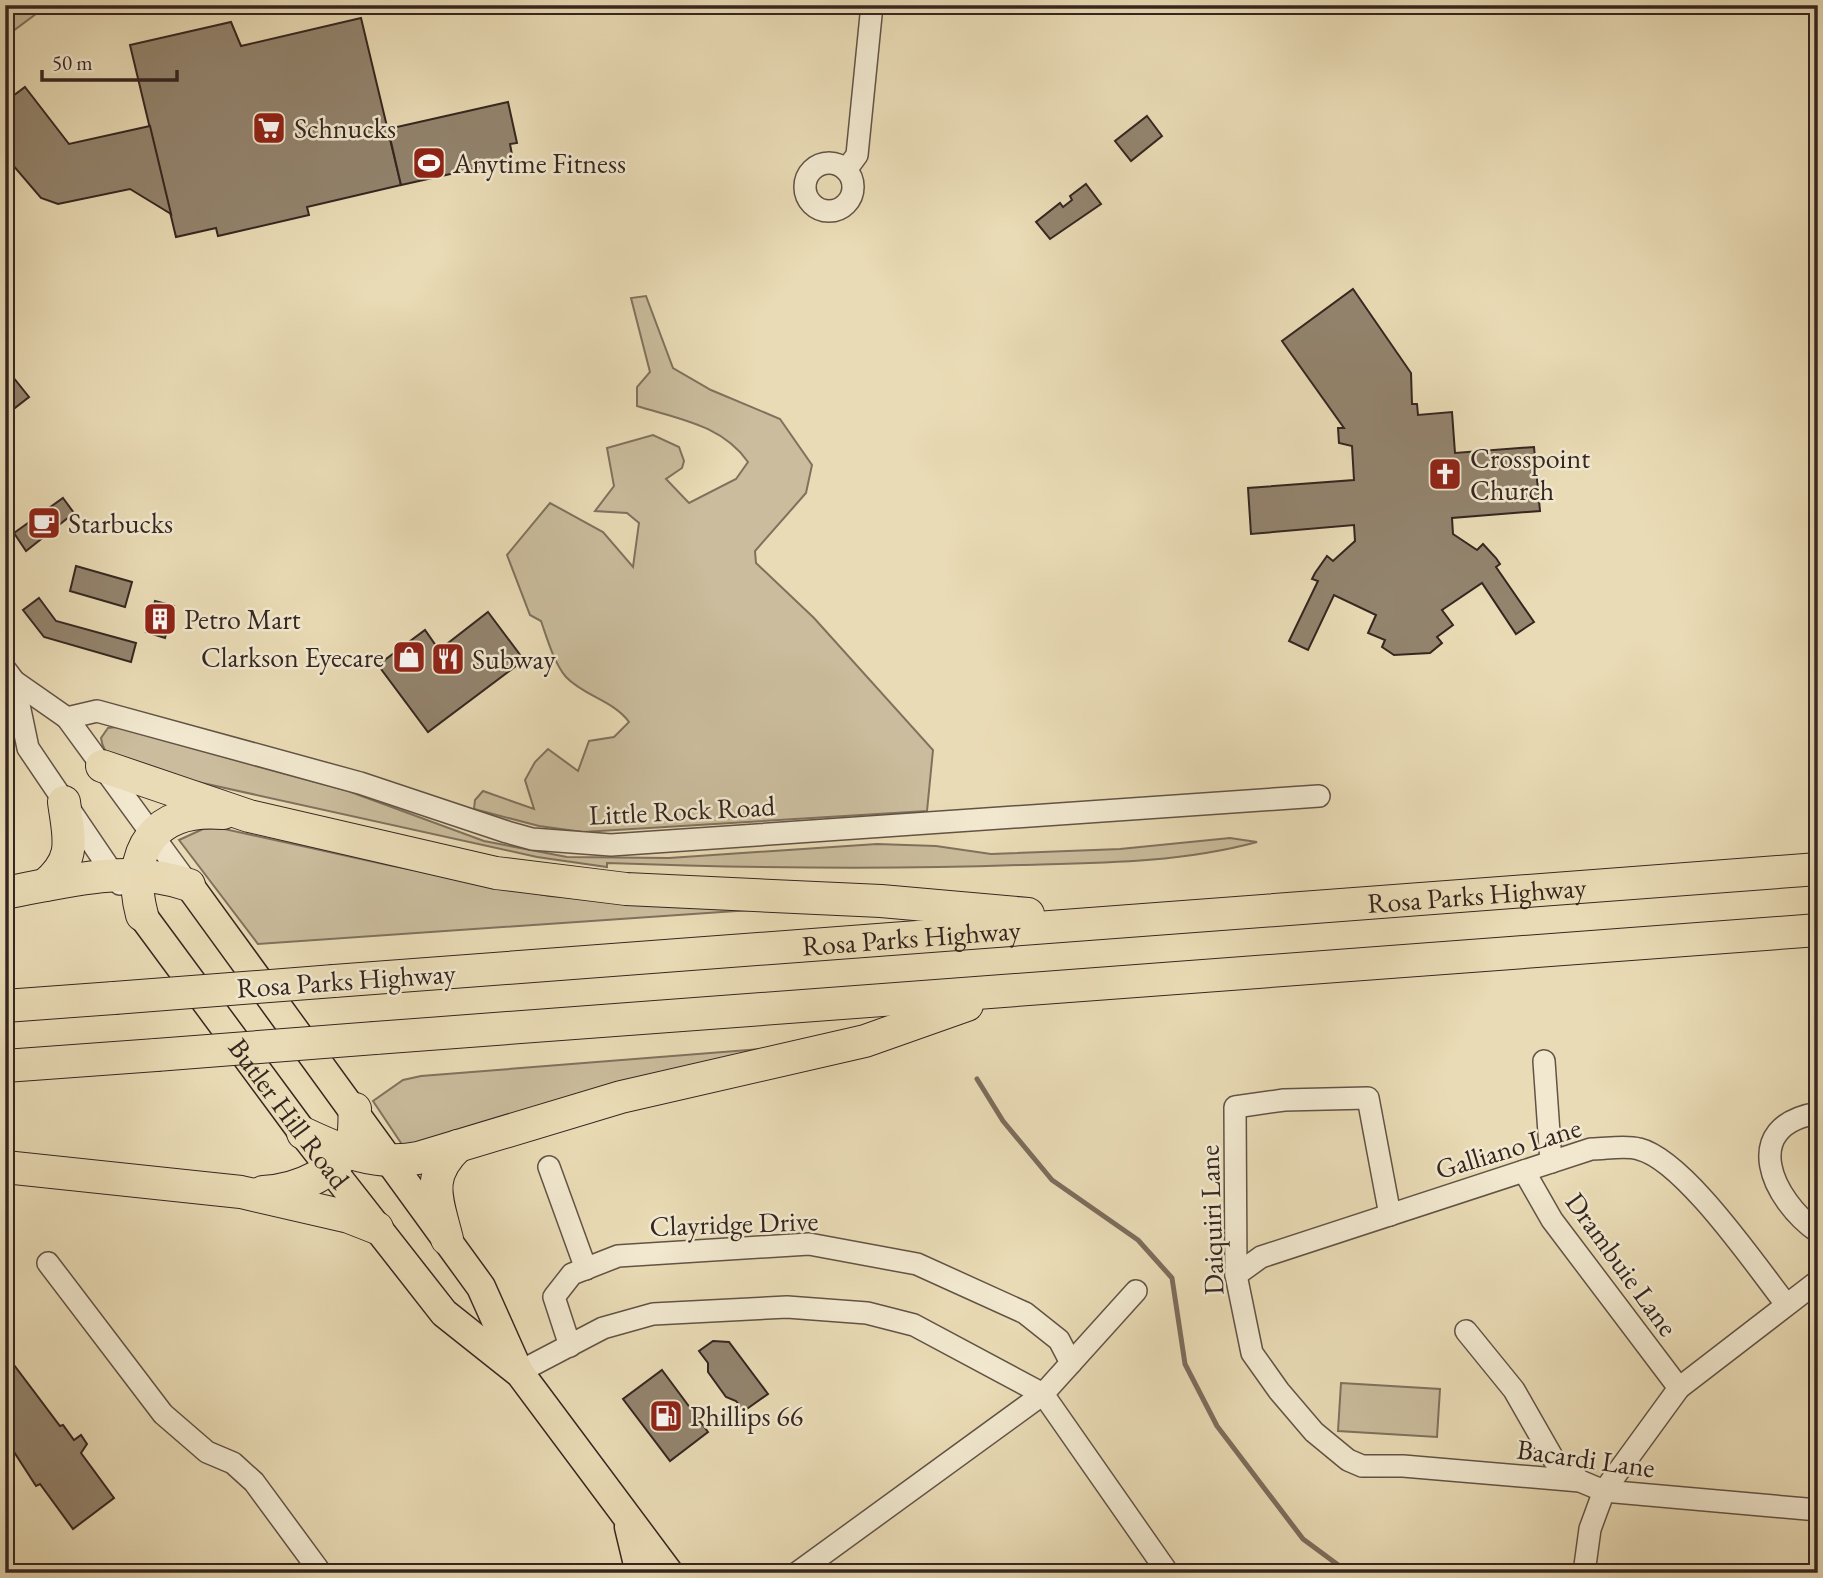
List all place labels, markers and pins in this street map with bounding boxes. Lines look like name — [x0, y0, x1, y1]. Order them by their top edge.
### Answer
supermarket icon: Schnucks — [250, 109, 288, 147]
place label: Schnucks — [294, 110, 396, 146]
sports icon: Anytime Fitness — [410, 144, 448, 182]
place label: Anytime Fitness — [452, 145, 626, 181]
place label: Crosspoint Church — [1470, 440, 1590, 508]
church icon: Crosspoint Church — [1426, 455, 1464, 493]
cafe icon: Starbucks — [25, 504, 63, 542]
place label: Starbucks — [68, 505, 173, 541]
building icon: Petro Mart — [141, 600, 179, 638]
place label: Petro Mart — [184, 601, 301, 637]
shop icon: Clarkson Eyecare — [390, 638, 428, 676]
place label: Clarkson Eyecare — [201, 639, 384, 675]
restaurant icon: Subway — [429, 640, 467, 678]
place label: Subway — [472, 641, 556, 677]
fuel station icon: Phillips 66 — [647, 1397, 685, 1435]
place label: Phillips 66 — [690, 1398, 803, 1434]

